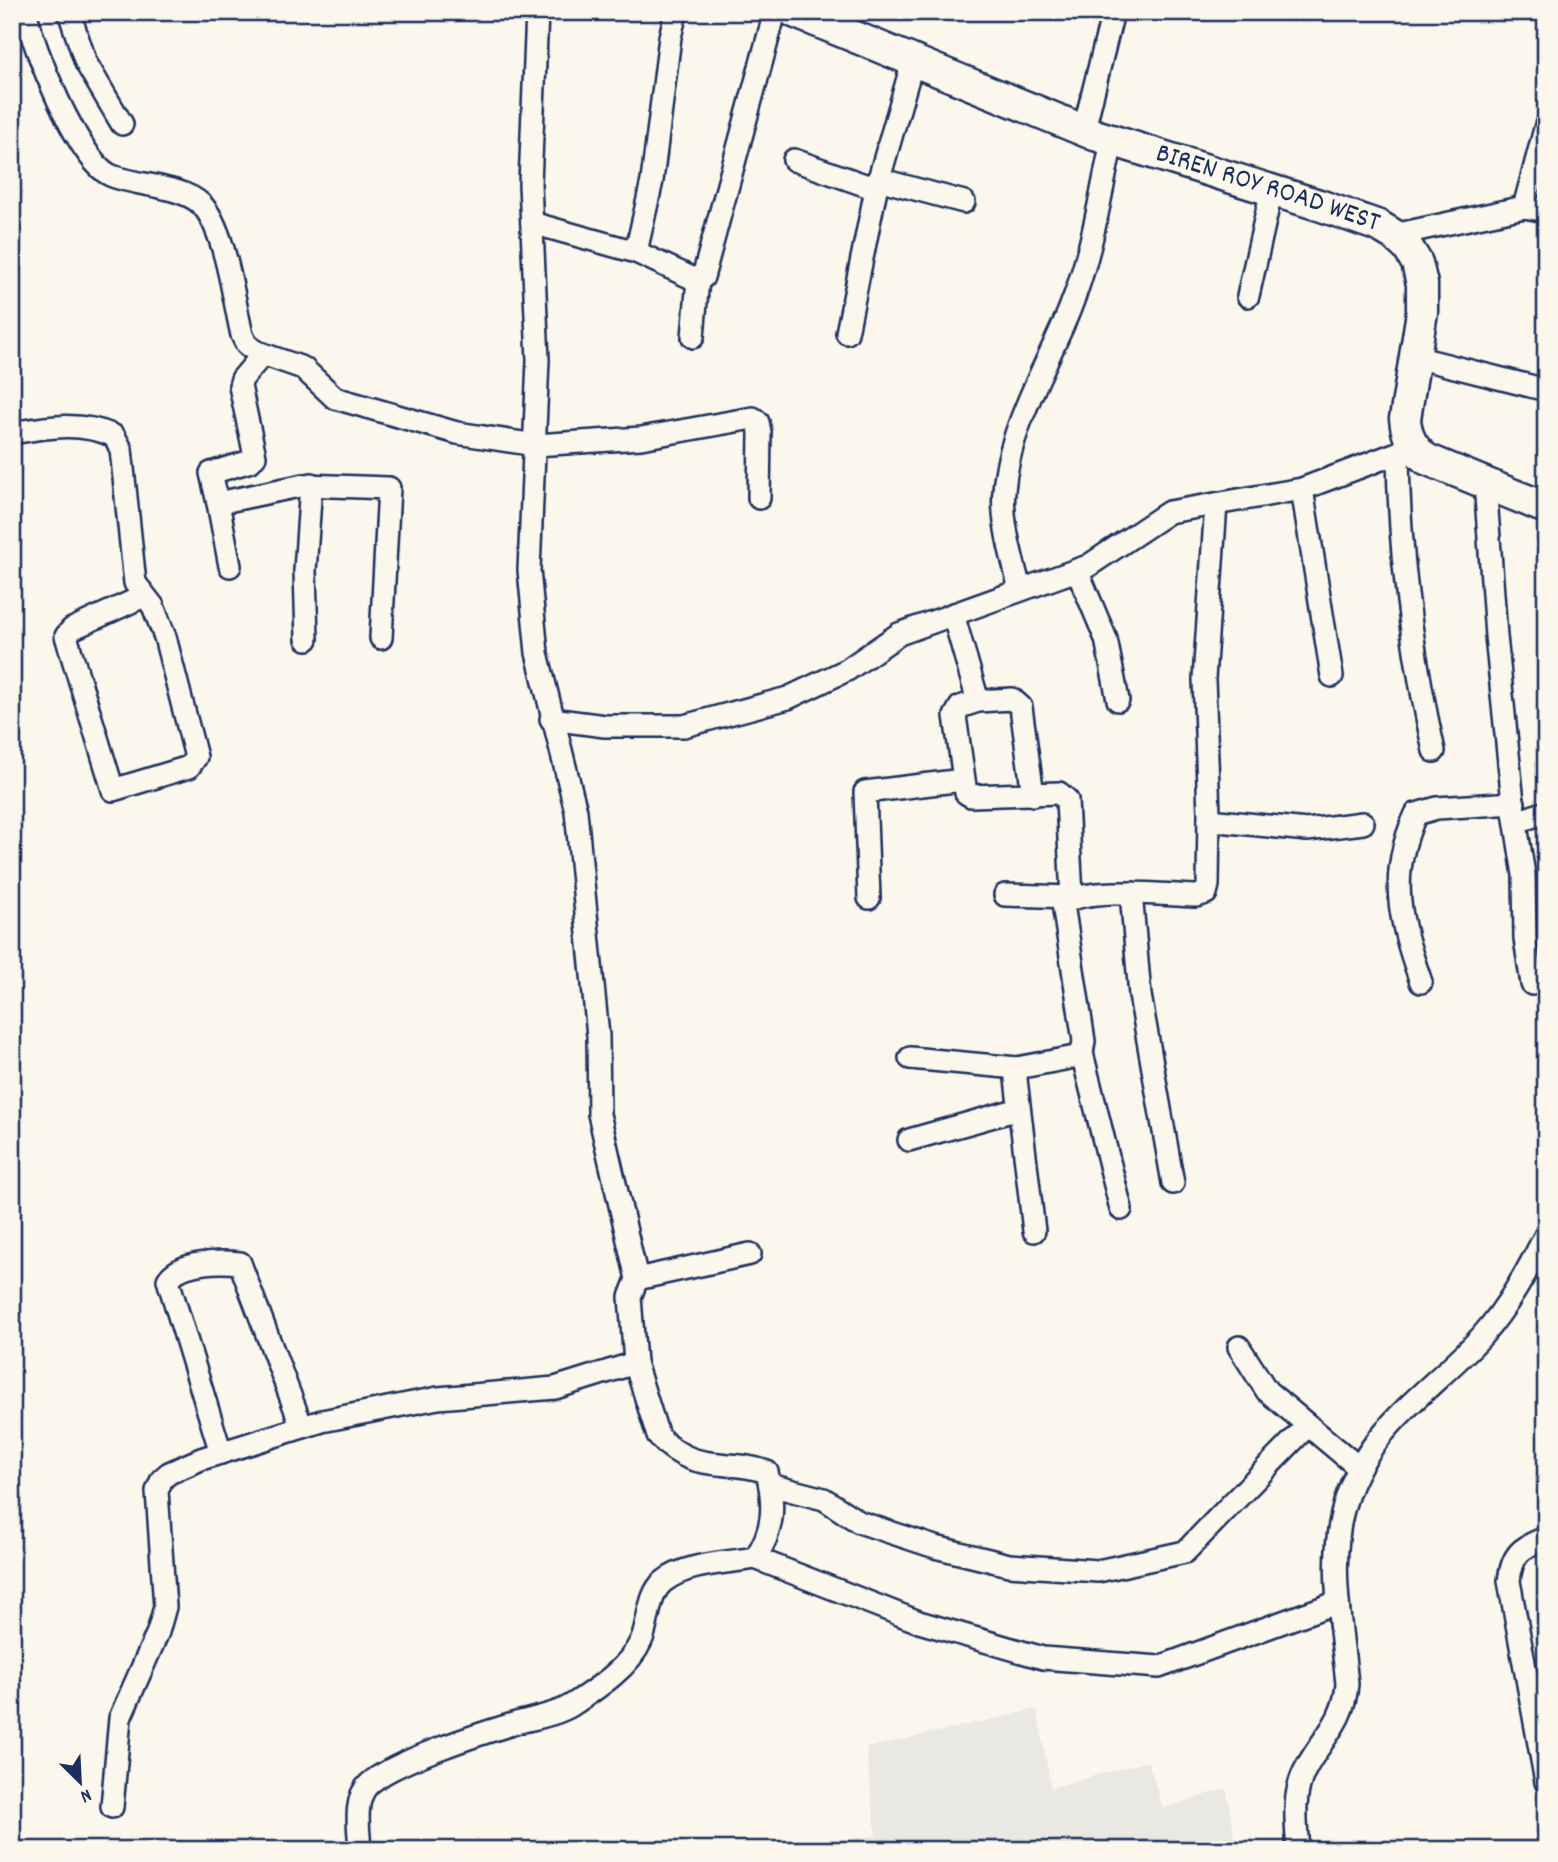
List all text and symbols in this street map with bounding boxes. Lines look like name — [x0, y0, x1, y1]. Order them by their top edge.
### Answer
street label: BIREN ROY ROAD WEST — [1150, 135, 1385, 245]
north arrow — [46, 1746, 116, 1816]
text: N — [76, 1780, 95, 1809]

